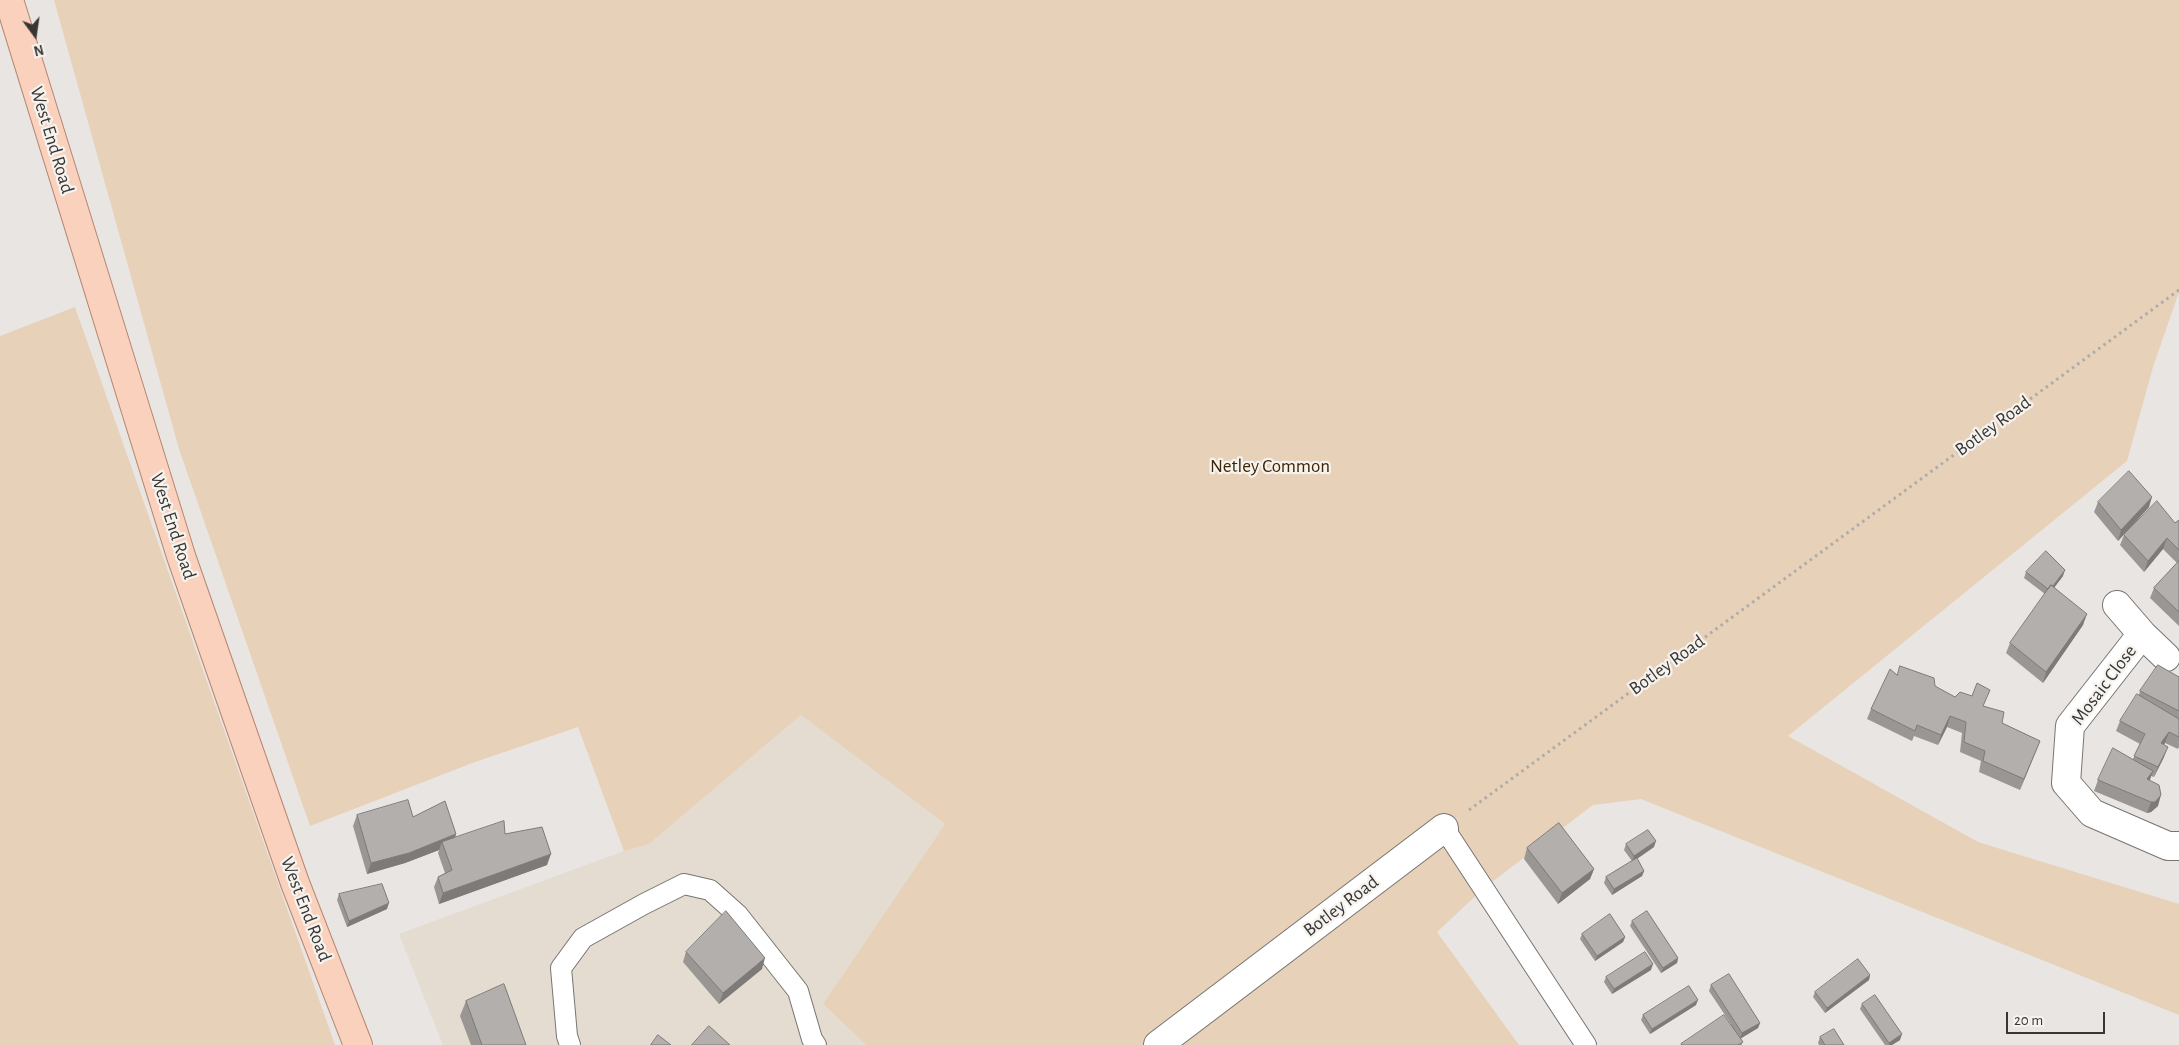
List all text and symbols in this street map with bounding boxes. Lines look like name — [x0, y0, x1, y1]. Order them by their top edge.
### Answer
north arrow — [10, 10, 60, 60]
text: N — [32, 42, 45, 58]
street label: West End Road — [25, 84, 79, 196]
street label: Botley Road — [1951, 391, 2035, 461]
park label: Netley Common — [1210, 455, 1330, 477]
street label: West End Road — [145, 470, 201, 582]
street label: Botley Road — [1625, 630, 1709, 700]
street label: Mosaic Close — [2066, 640, 2142, 730]
street label: West End Road — [276, 853, 336, 965]
street label: Botley Road — [1299, 870, 1383, 942]
scale bar — [2009, 1002, 2108, 1034]
text: 20 m — [2014, 1013, 2043, 1028]

